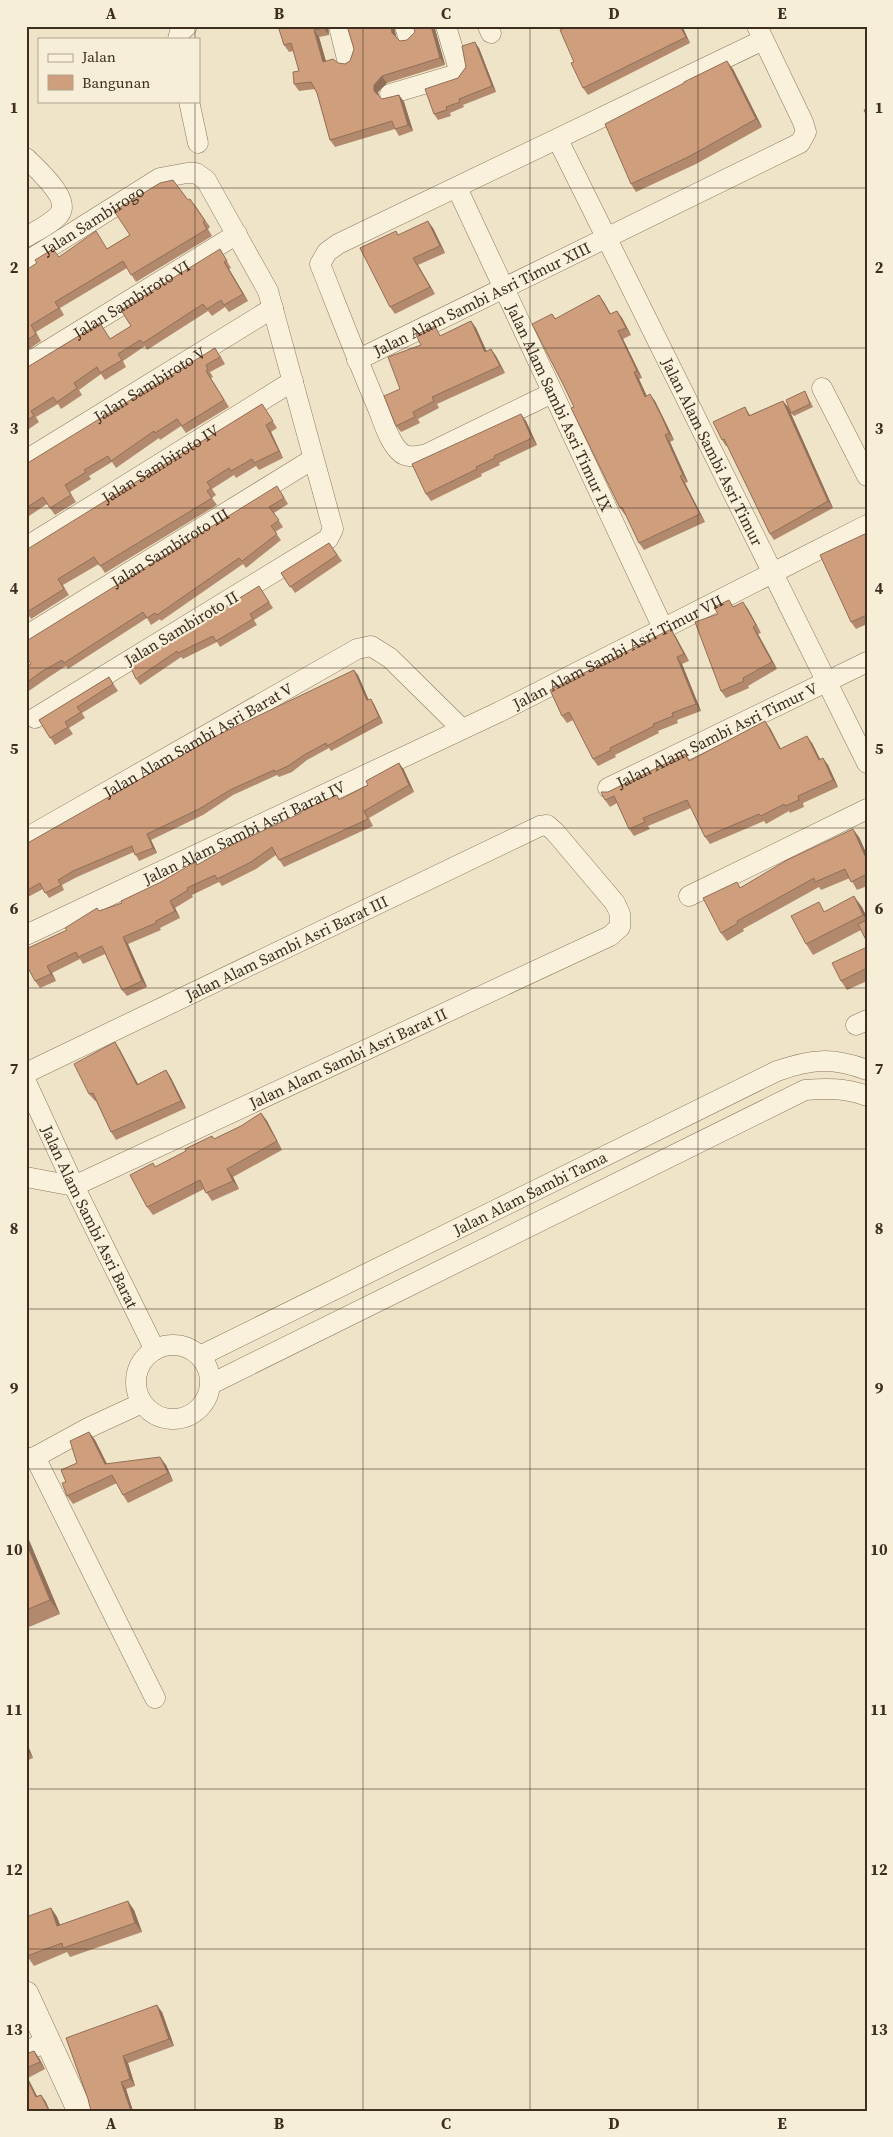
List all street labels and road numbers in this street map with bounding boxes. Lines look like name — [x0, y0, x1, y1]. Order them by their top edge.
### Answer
street label: Jalan Sambirogo — [37, 180, 148, 261]
street label: Jalan Alam Sambi Asri Timur XIII — [369, 236, 594, 362]
street label: Jalan Sambiroto VI — [68, 254, 194, 344]
street label: Jalan Alam Sambi Asri Timur IX — [501, 299, 618, 515]
street label: Jalan Sambiroto V — [88, 341, 210, 427]
street label: Jalan Alam Sambi Asri Timur — [656, 353, 769, 550]
street label: Jalan Sambiroto IV — [97, 419, 223, 509]
street label: Jalan Sambiroto III — [106, 502, 233, 593]
street label: Jalan Sambiroto II — [119, 585, 242, 671]
street label: Jalan Alam Sambi Asri Timur VII — [508, 589, 727, 715]
street label: Jalan Alam Sambi Asri Barat V — [98, 677, 297, 803]
street label: Jalan Alam Sambi Asri Timur V — [612, 677, 821, 794]
street label: Jalan Alam Sambi Asri Barat IV — [138, 775, 349, 890]
street label: Jalan Alam Sambi Asri Barat III — [181, 890, 391, 1006]
street label: Jalan Alam Sambi Asri Barat II — [244, 1002, 451, 1114]
street label: Jalan Alam Sambi Asri Barat — [36, 1121, 144, 1312]
street label: Jalan Alam Sambi Tama — [448, 1145, 611, 1241]

